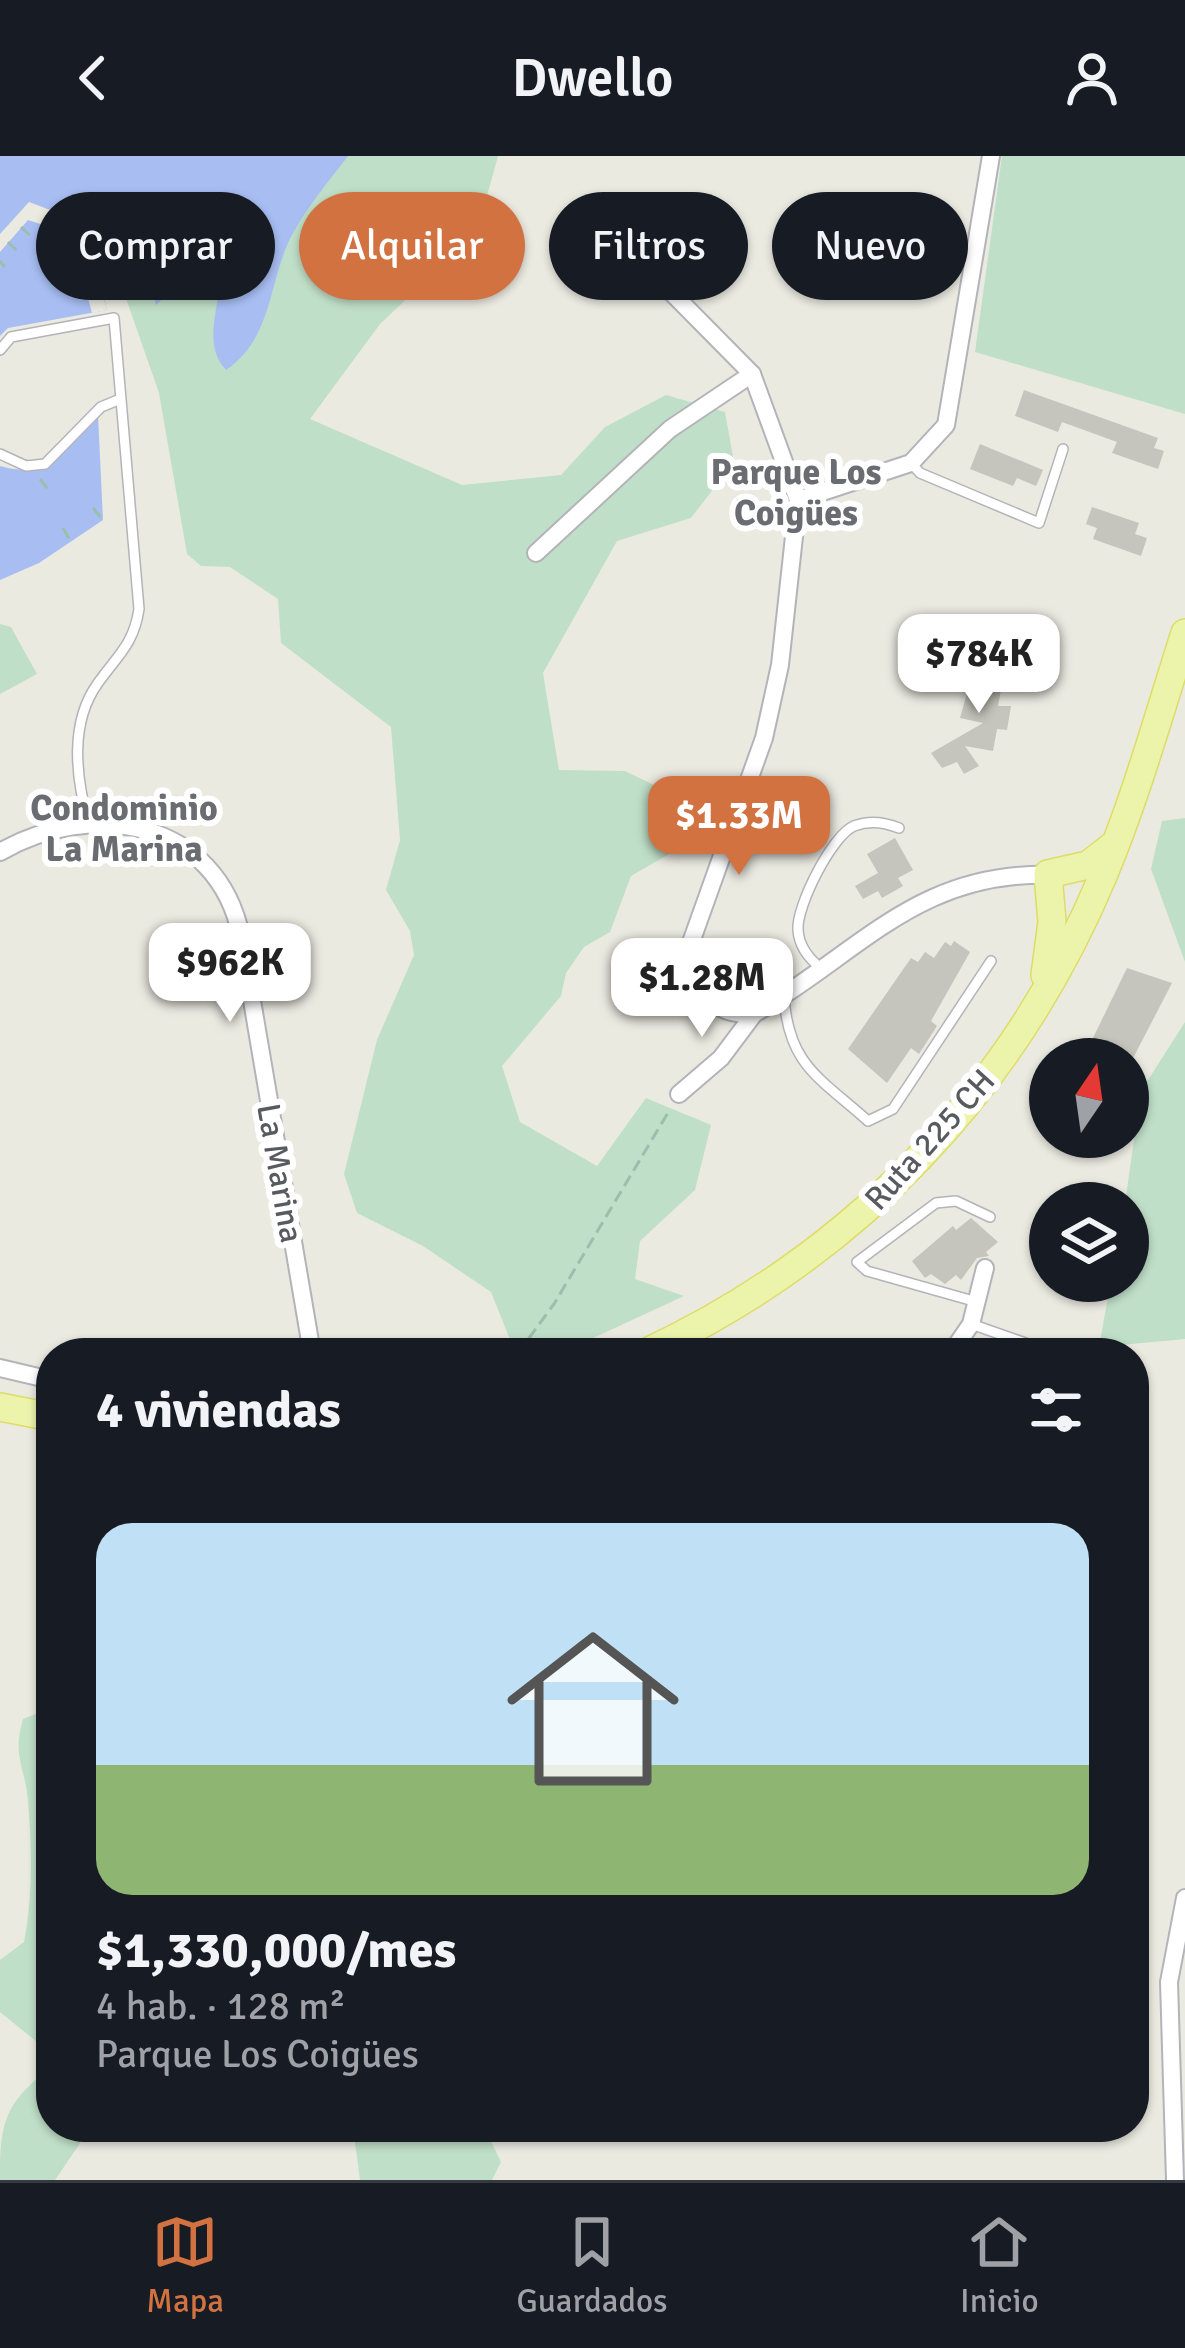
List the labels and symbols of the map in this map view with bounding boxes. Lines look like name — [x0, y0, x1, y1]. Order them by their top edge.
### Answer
district label: Parque Los Coigües — [711, 450, 881, 536]
pin: $784K — [895, 614, 1063, 716]
pin: $1.33M — [641, 776, 837, 878]
district label: Condominio La Marina — [30, 786, 218, 872]
pin: $962K — [146, 923, 314, 1025]
pin: $1.28M — [604, 938, 800, 1040]
north arrow — [1029, 1038, 1149, 1158]
street label: Ruta 225 CH — [856, 1061, 1004, 1219]
street label: La Marina — [247, 1100, 312, 1246]

